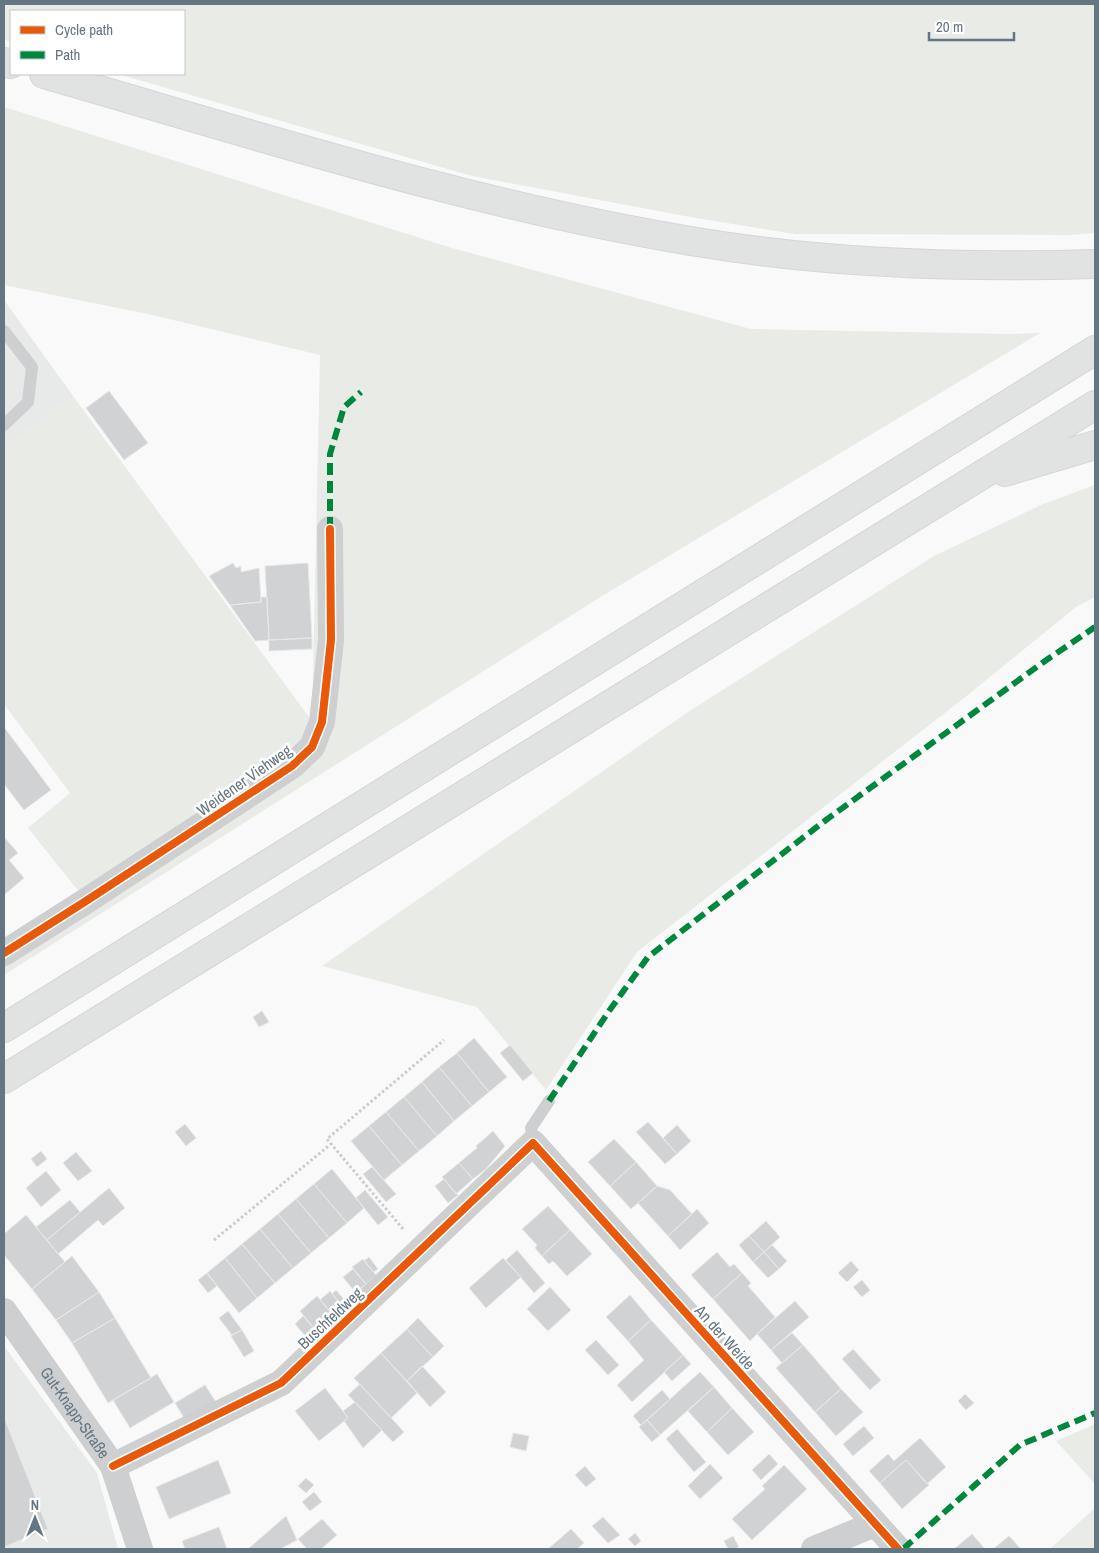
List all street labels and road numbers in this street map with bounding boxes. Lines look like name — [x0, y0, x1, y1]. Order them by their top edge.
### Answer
street label: Weidener Viehweg — [192, 739, 296, 821]
street label: Buschfeldweg — [293, 1282, 368, 1354]
street label: An der Weide — [689, 1299, 760, 1374]
street label: Gut-Knapp-Straße — [35, 1362, 115, 1463]

